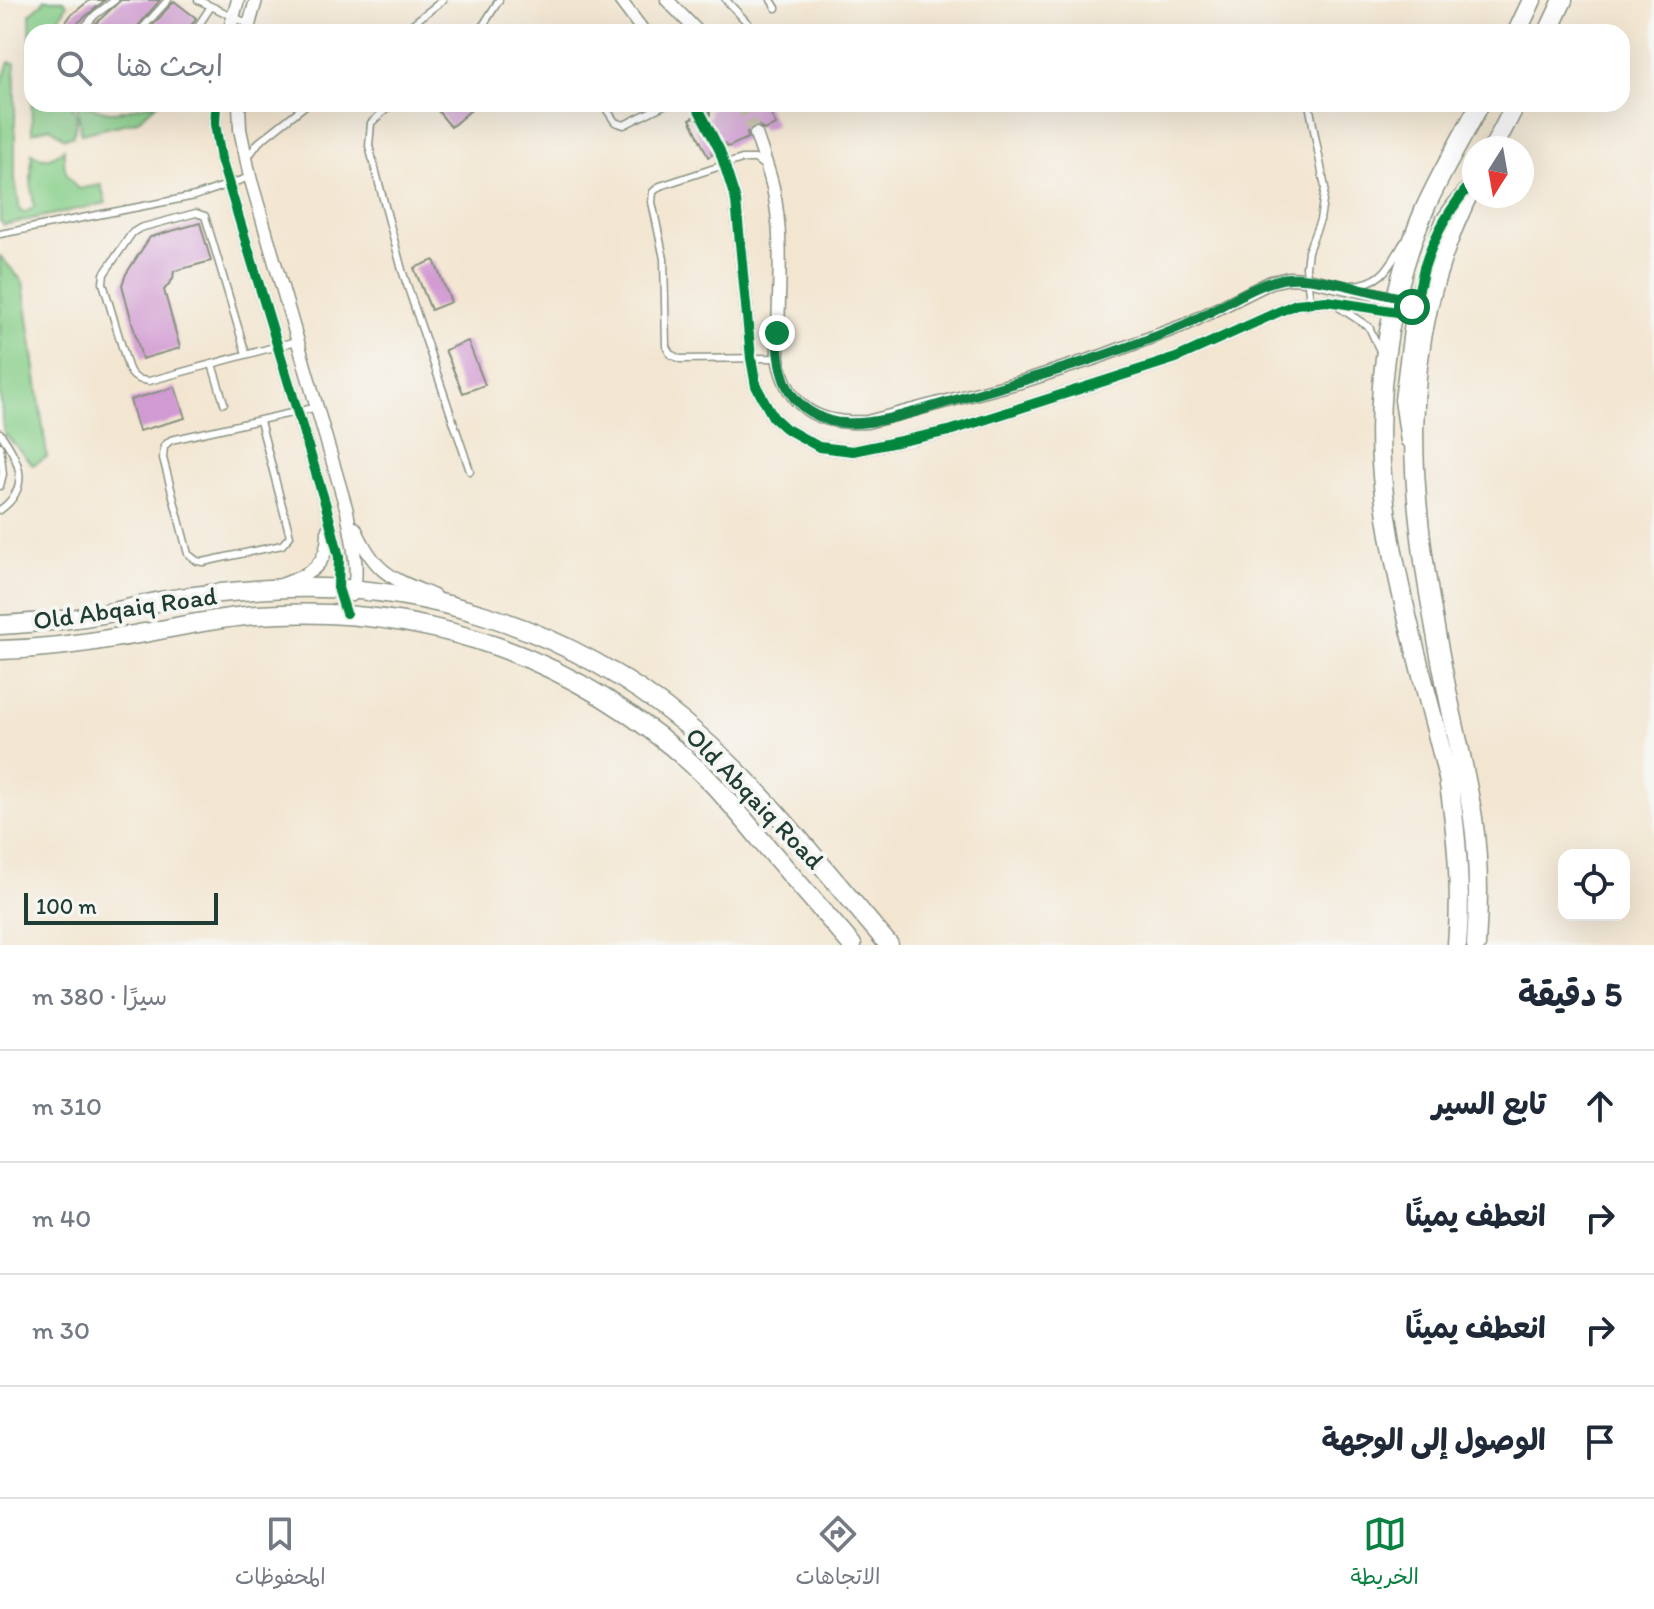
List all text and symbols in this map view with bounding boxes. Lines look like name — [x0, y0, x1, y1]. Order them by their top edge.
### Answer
search box — [24, 24, 1630, 112]
icon: search — [52, 46, 96, 90]
text: ابحث هنا — [116, 47, 223, 84]
north arrow — [1462, 136, 1534, 208]
route start — [1394, 289, 1430, 325]
route end — [759, 315, 795, 351]
street label: Old Abqaiq Road — [31, 579, 219, 637]
street label: Old Abqaiq Road — [679, 720, 831, 876]
map controls — [1558, 849, 1630, 921]
button: locate — [1558, 849, 1630, 921]
scale bar — [24, 889, 218, 925]
text: 100 m — [36, 893, 97, 920]
text: 5 دقيقة — [1518, 974, 1622, 1015]
text: سيرًا · 380 m — [32, 980, 167, 1012]
icon: ahead — [1578, 1084, 1622, 1128]
text: تابع السير — [1432, 1085, 1546, 1122]
text: 310 m — [32, 1090, 102, 1122]
icon: right — [1578, 1196, 1622, 1240]
text: انعطف يمينًا — [1405, 1197, 1546, 1234]
text: 40 m — [32, 1202, 91, 1234]
icon: right — [1578, 1308, 1622, 1352]
text: انعطف يمينًا — [1405, 1309, 1546, 1346]
text: 30 m — [32, 1314, 90, 1346]
icon: arrive — [1578, 1420, 1622, 1464]
text: الوصول إلى الوجهة — [1322, 1421, 1546, 1458]
tab: المحفوظات — [235, 1512, 326, 1596]
tab: الاتجاهات — [795, 1512, 880, 1596]
tab: الخريطة — [1350, 1512, 1419, 1596]

